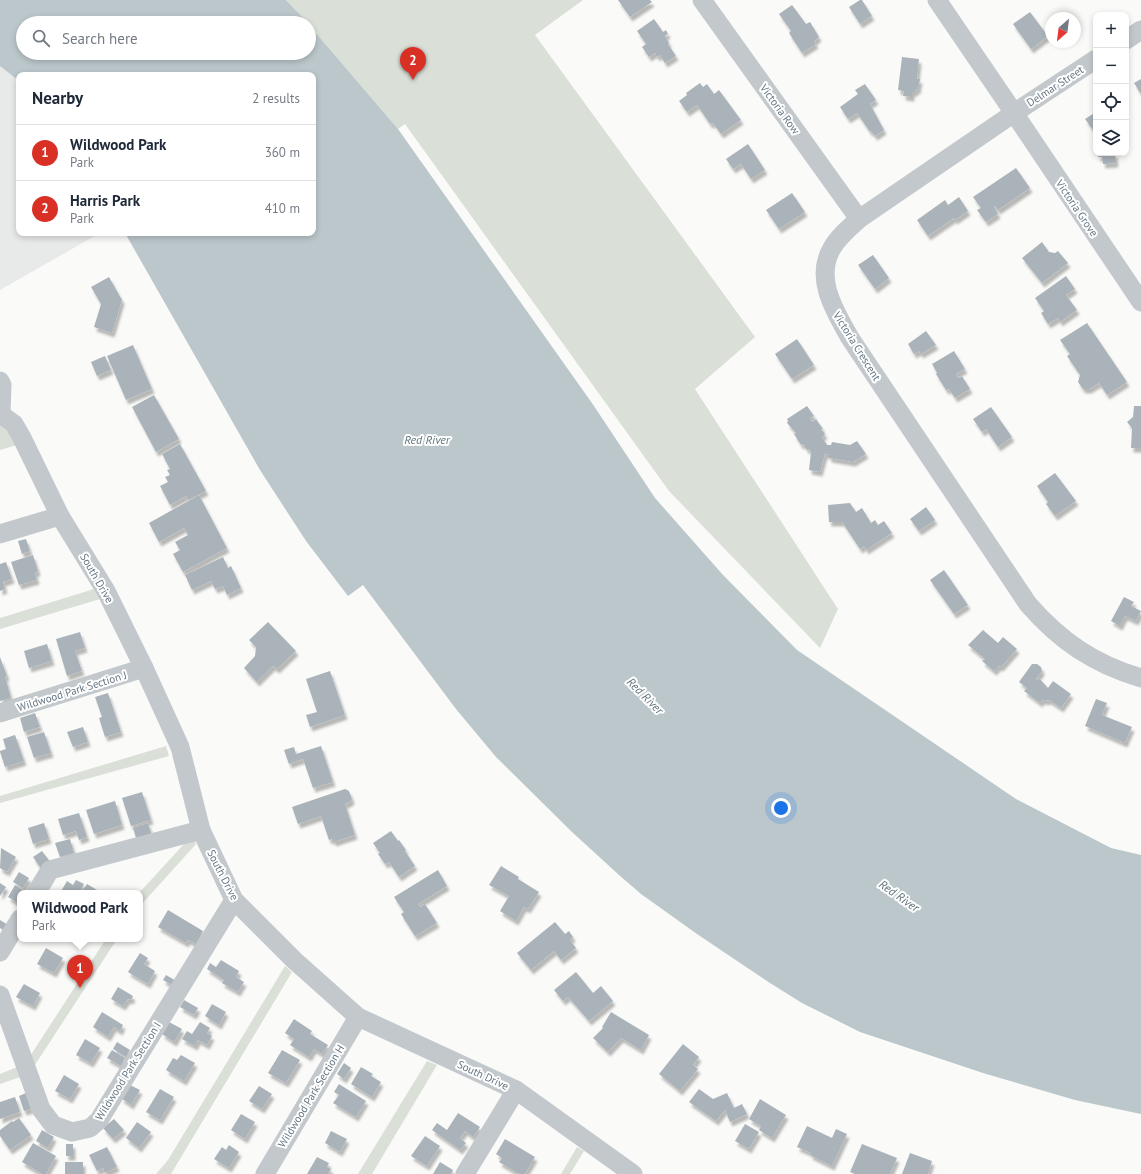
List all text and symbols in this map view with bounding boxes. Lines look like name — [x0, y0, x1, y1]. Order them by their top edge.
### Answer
north arrow — [1045, 12, 1081, 48]
map controls — [1093, 12, 1129, 156]
button: + — [1093, 12, 1129, 48]
search box — [16, 16, 316, 60]
icon: search — [30, 27, 52, 49]
text: Search here — [62, 29, 138, 48]
pin: 2 — [400, 47, 426, 80]
button: − — [1093, 48, 1129, 84]
street label: Delmar Street — [1024, 62, 1086, 110]
street label: Victoria Row — [757, 80, 803, 137]
button: locate — [1093, 84, 1129, 120]
text: Nearby — [32, 87, 83, 109]
text: 2 results — [252, 90, 300, 107]
button: layers — [1093, 120, 1129, 156]
text: Wildwood Park — [70, 135, 166, 154]
text: 1 — [41, 144, 49, 161]
text: 360 m — [265, 144, 300, 161]
text: Park — [70, 154, 94, 171]
street label: Victoria Grove — [1052, 176, 1101, 240]
text: Harris Park — [70, 191, 140, 210]
text: 2 — [41, 200, 49, 217]
text: 410 m — [265, 200, 300, 217]
text: Park — [70, 210, 94, 227]
street label: Victoria Crescent — [830, 308, 884, 383]
water label: Red River — [404, 432, 451, 447]
street label: South Drive — [77, 551, 117, 606]
street label: Wildwood Park Section J — [16, 668, 128, 714]
water label: Red River — [624, 674, 668, 718]
your location — [771, 798, 791, 818]
street label: South Drive — [204, 847, 242, 903]
water label: Red River — [876, 876, 923, 915]
popup — [17, 890, 143, 942]
text: Wildwood Park — [32, 898, 128, 917]
text: Park — [32, 917, 56, 934]
pin: 1 — [67, 955, 93, 988]
street label: Wildwood Park Section I — [92, 1019, 164, 1123]
street label: Wildwood Park Section H — [275, 1042, 347, 1150]
street label: South Drive — [455, 1057, 511, 1093]

